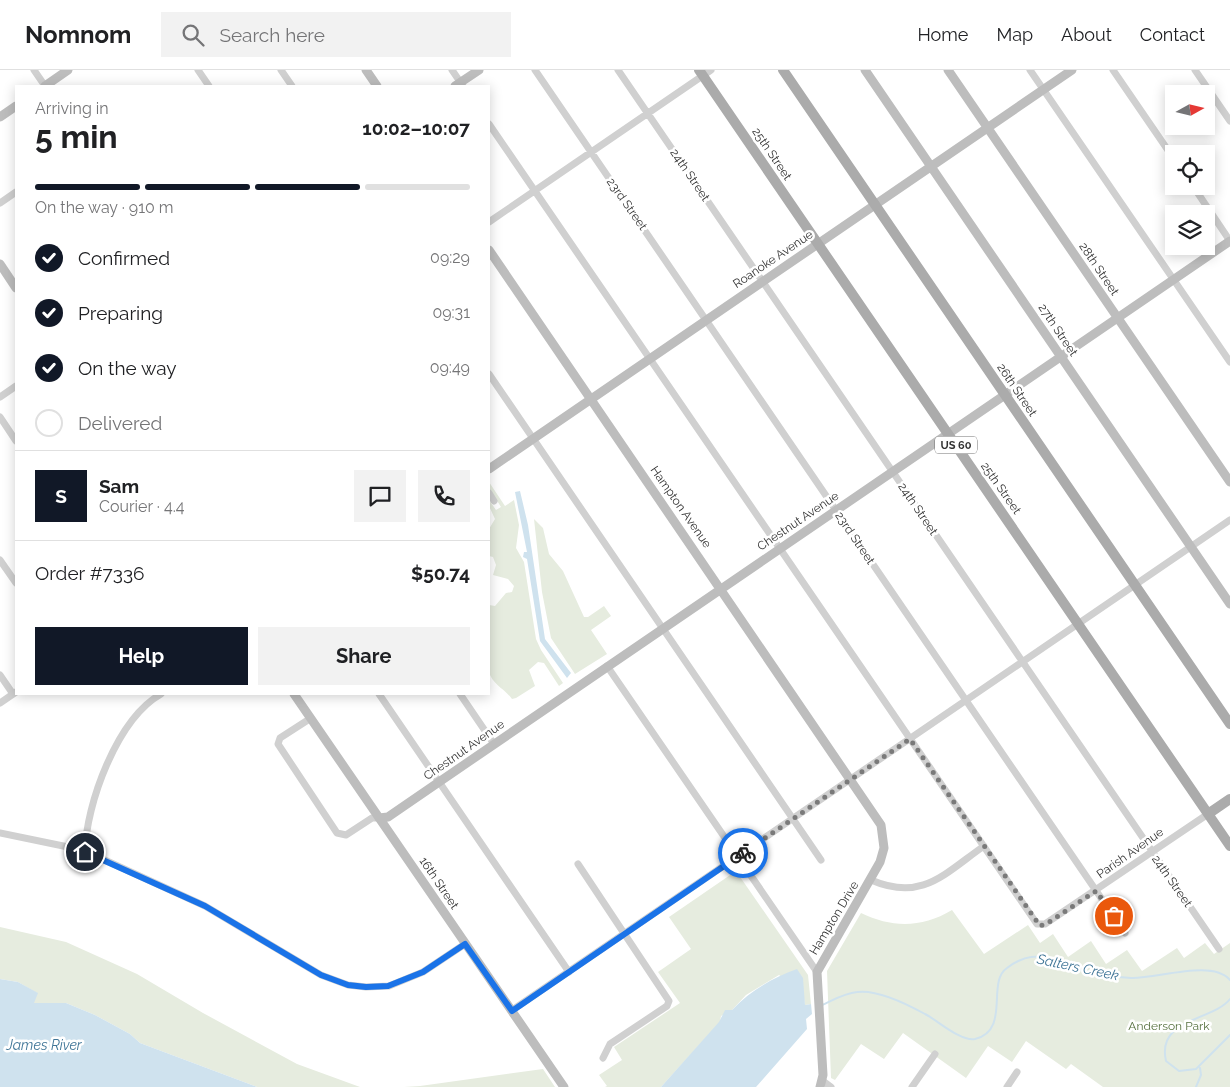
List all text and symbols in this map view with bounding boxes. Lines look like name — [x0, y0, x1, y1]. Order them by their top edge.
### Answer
search box — [161, 12, 511, 57]
text: Nomnom — [25, 20, 131, 49]
icon: search — [179, 21, 207, 49]
text: Search here — [219, 24, 325, 46]
text: Home — [917, 24, 968, 45]
text: Map — [996, 24, 1033, 45]
text: About — [1061, 24, 1112, 45]
text: Contact — [1140, 24, 1205, 45]
north arrow — [1165, 85, 1215, 135]
map controls — [1165, 85, 1215, 255]
text: Arriving in — [35, 99, 109, 118]
text: 10:02–10:07 — [362, 117, 470, 139]
text: 5 min — [35, 118, 118, 155]
street label: 25th Street — [749, 125, 795, 183]
button: locate — [1165, 145, 1215, 195]
street label: 24th Street — [667, 146, 713, 204]
street label: 23rd Street — [604, 175, 650, 233]
text: On the way · 910 m — [35, 198, 174, 217]
button: layers — [1165, 205, 1215, 255]
street label: Roanoke Avenue — [730, 227, 816, 291]
street label: 28th Street — [1076, 240, 1122, 298]
icon: check — [35, 244, 63, 272]
text: Confirmed — [78, 247, 170, 269]
text: 09:29 — [430, 248, 470, 267]
icon: check — [35, 299, 63, 327]
street label: 27th Street — [1035, 301, 1081, 359]
text: Preparing — [78, 302, 163, 324]
text: 09:31 — [432, 303, 470, 322]
icon: check — [35, 354, 63, 382]
text: On the way — [78, 357, 177, 379]
text: 09:49 — [430, 358, 470, 377]
street label: 26th Street — [994, 361, 1040, 419]
text: Delivered — [78, 412, 162, 434]
road number: US 60 — [935, 436, 977, 454]
street label: 25th Street — [978, 459, 1024, 517]
street label: Hampton Avenue — [648, 463, 714, 551]
button: chat — [354, 470, 406, 522]
button: phone — [418, 470, 470, 522]
text: Sam — [99, 475, 139, 497]
street label: 24th Street — [895, 480, 941, 538]
text: S — [55, 485, 67, 507]
street label: Chestnut Avenue — [755, 489, 841, 553]
text: Courier · 4.4 — [99, 497, 184, 516]
street label: 23rd Street — [832, 509, 878, 567]
text: Order #7336 — [35, 562, 144, 584]
text: $50.74 — [411, 562, 470, 584]
button: Help — [35, 627, 248, 685]
button: Share — [258, 627, 470, 685]
street label: Chestnut Avenue — [421, 717, 507, 783]
street label: Parish Avenue — [1094, 825, 1166, 881]
courier — [718, 828, 768, 878]
pin — [64, 831, 106, 873]
icon: home — [71, 838, 99, 866]
icon: bike — [729, 839, 757, 867]
street label: 24th Street — [1149, 852, 1195, 910]
street label: 16th Street — [416, 854, 462, 912]
street label: Hampton Drive — [807, 879, 861, 957]
pin — [1093, 895, 1135, 937]
icon: bag — [1100, 902, 1128, 930]
water label: Salters Creek — [1035, 950, 1121, 984]
park label: Anderson Park — [1128, 1019, 1210, 1033]
water label: James River — [5, 1037, 83, 1053]

